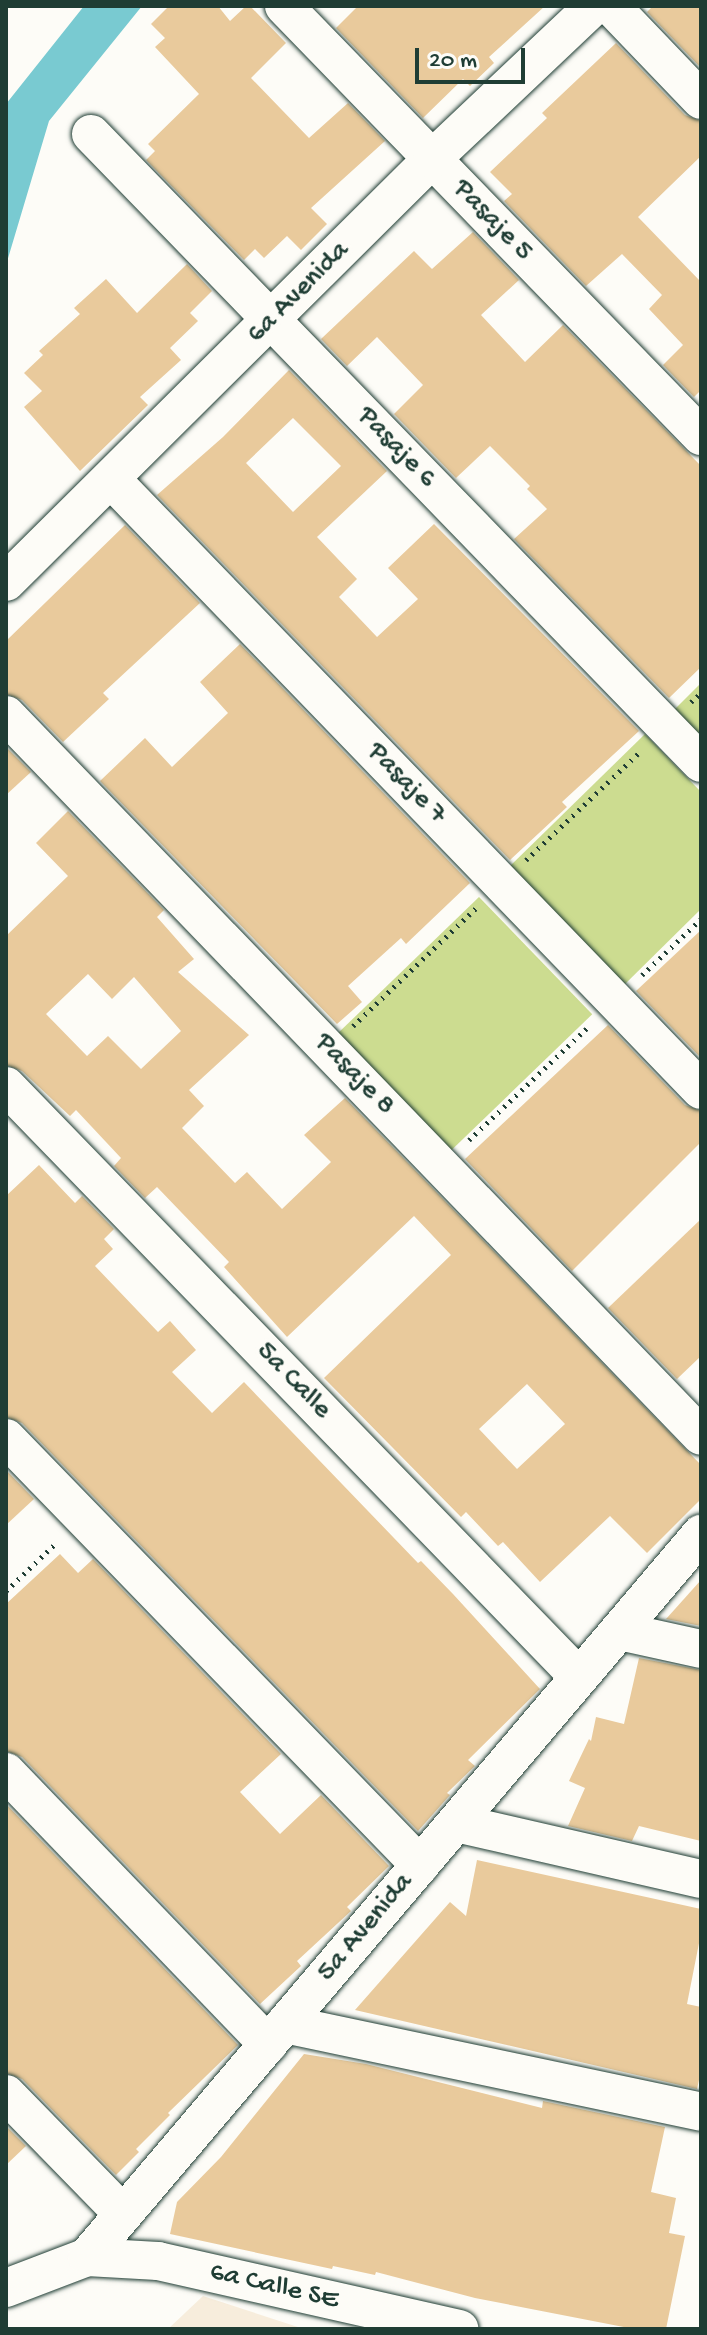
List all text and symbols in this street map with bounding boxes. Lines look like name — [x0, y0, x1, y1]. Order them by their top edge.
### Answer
scale bar — [419, 32, 529, 82]
text: 20 m — [429, 47, 477, 76]
street label: Pasaje 5 — [445, 173, 539, 269]
street label: 6a Avenida — [241, 235, 357, 351]
street label: Pasaje 6 — [349, 400, 443, 496]
street label: Pasaje 7 — [359, 736, 453, 832]
street label: Pasaje 8 — [307, 1027, 401, 1123]
street label: 5a Calle — [248, 1335, 338, 1427]
street label: 5a Avenida — [311, 1867, 421, 1989]
street label: 6a Calle SE — [206, 2256, 342, 2318]

